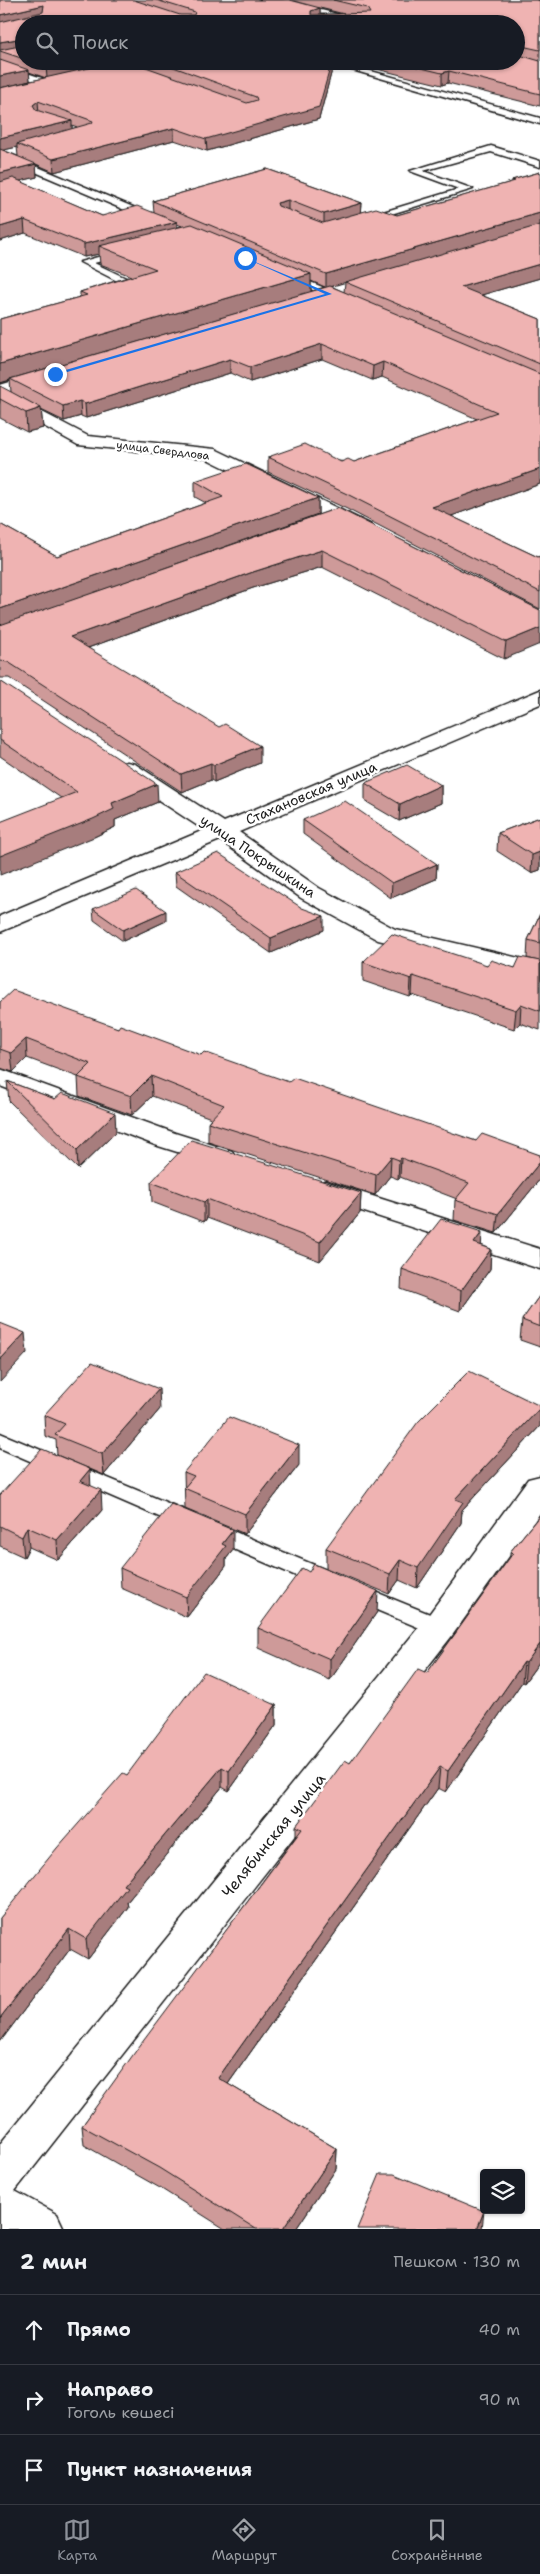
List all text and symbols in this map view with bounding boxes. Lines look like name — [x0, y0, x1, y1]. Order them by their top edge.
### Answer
search box — [15, 15, 525, 70]
icon: search — [33, 29, 61, 57]
text: Поиск — [73, 30, 128, 55]
route start — [234, 247, 257, 270]
route end — [44, 363, 67, 386]
street label: улица Свердлова — [115, 437, 211, 464]
street label: Стахановская улица — [243, 757, 380, 829]
street label: улица Покрышкина — [197, 811, 320, 902]
street label: Челябинская улица — [217, 1769, 330, 1902]
map controls — [480, 2169, 525, 2214]
button: layers — [480, 2169, 525, 2214]
text: 2 мин — [20, 2248, 87, 2276]
text: Пешком · 130 m — [393, 2251, 520, 2272]
icon: ahead — [20, 2316, 48, 2344]
text: Прямо — [67, 2317, 131, 2342]
text: 40 m — [478, 2319, 520, 2340]
text: Направо — [67, 2377, 153, 2402]
icon: right — [20, 2386, 48, 2414]
text: 90 m — [479, 2389, 520, 2410]
text: Гоголь көшесі — [67, 2402, 175, 2423]
icon: arrive — [20, 2456, 48, 2484]
text: Пункт назначения — [67, 2457, 252, 2482]
tab: Карта — [57, 2516, 97, 2564]
tab: Маршрут — [212, 2516, 277, 2564]
tab: Сохранённые — [391, 2516, 483, 2564]

